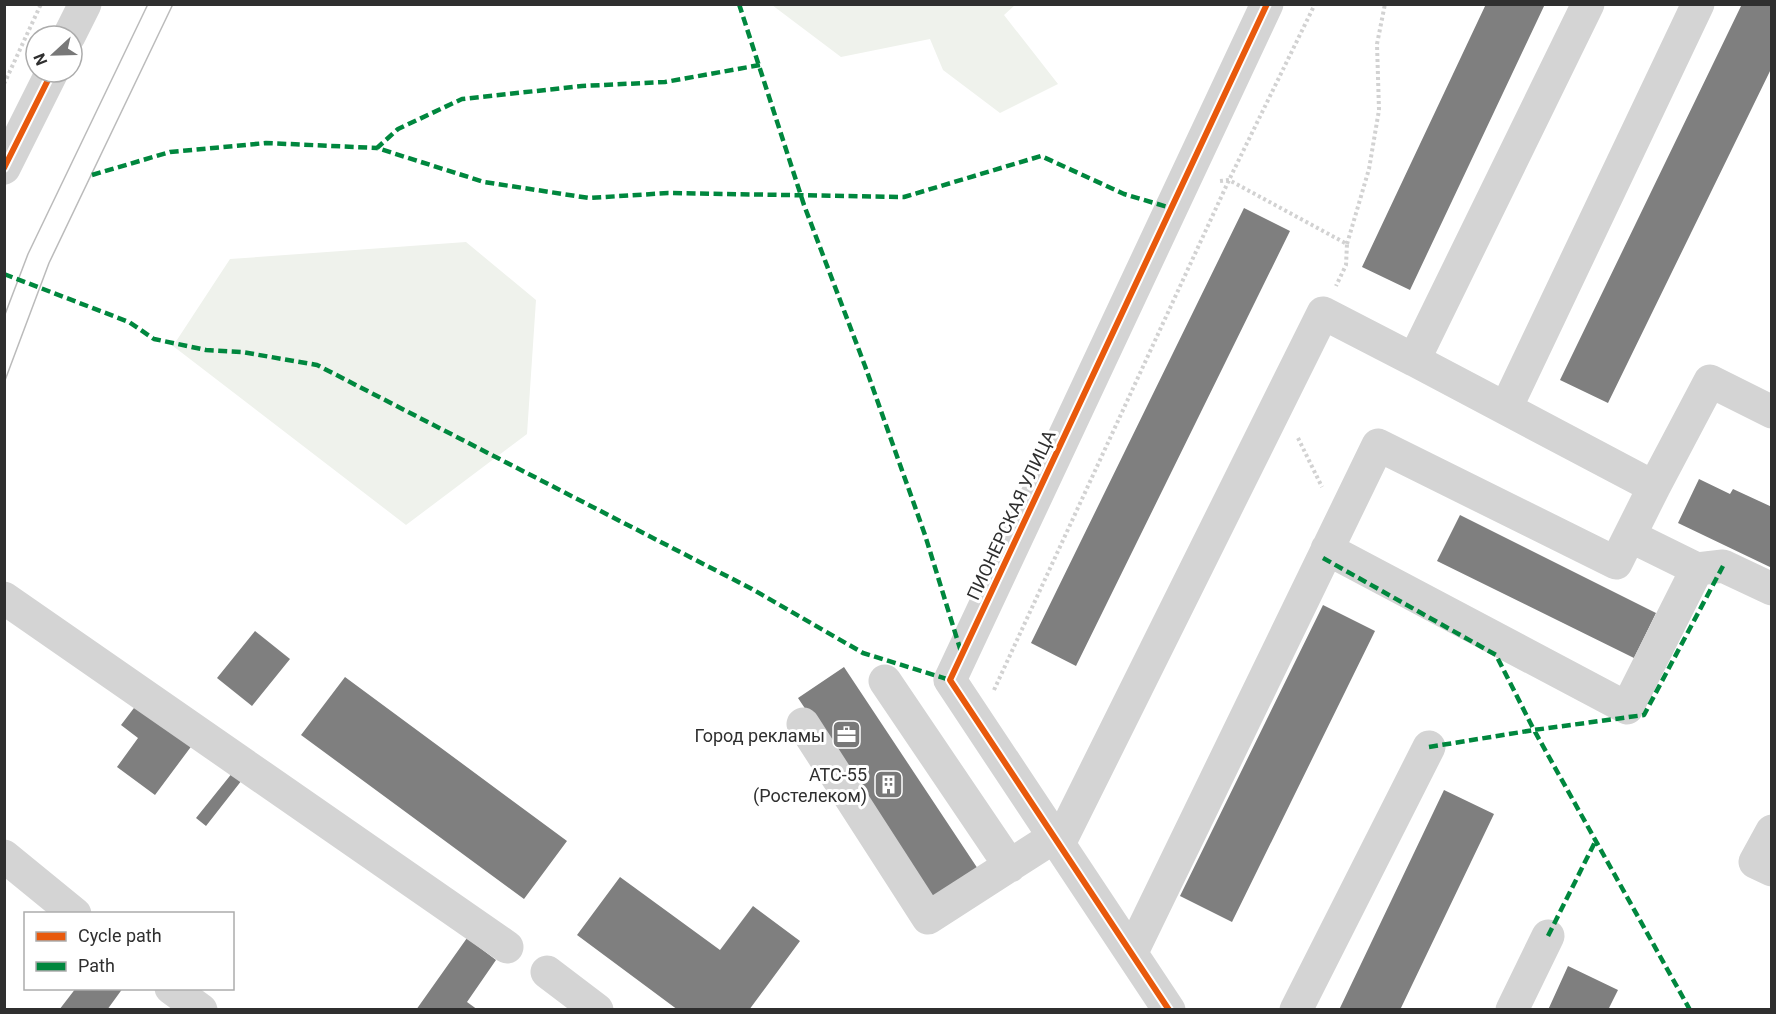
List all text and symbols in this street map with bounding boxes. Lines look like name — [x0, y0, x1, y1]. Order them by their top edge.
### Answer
north arrow — [24, 24, 84, 84]
text: N — [30, 51, 51, 68]
street label: ПИОНЕРСКАЯ УЛИЦА — [962, 427, 1060, 603]
office icon: Город рекламы — [830, 719, 862, 751]
place label: Город рекламы — [694, 725, 825, 746]
place label: АТС-55 (Ростелеком) — [753, 764, 867, 807]
building icon: АТС-55 (Ростелеком) — [872, 768, 904, 800]
legend — [24, 912, 234, 990]
text: Cycle path — [78, 925, 162, 946]
text: Path — [78, 955, 115, 976]

